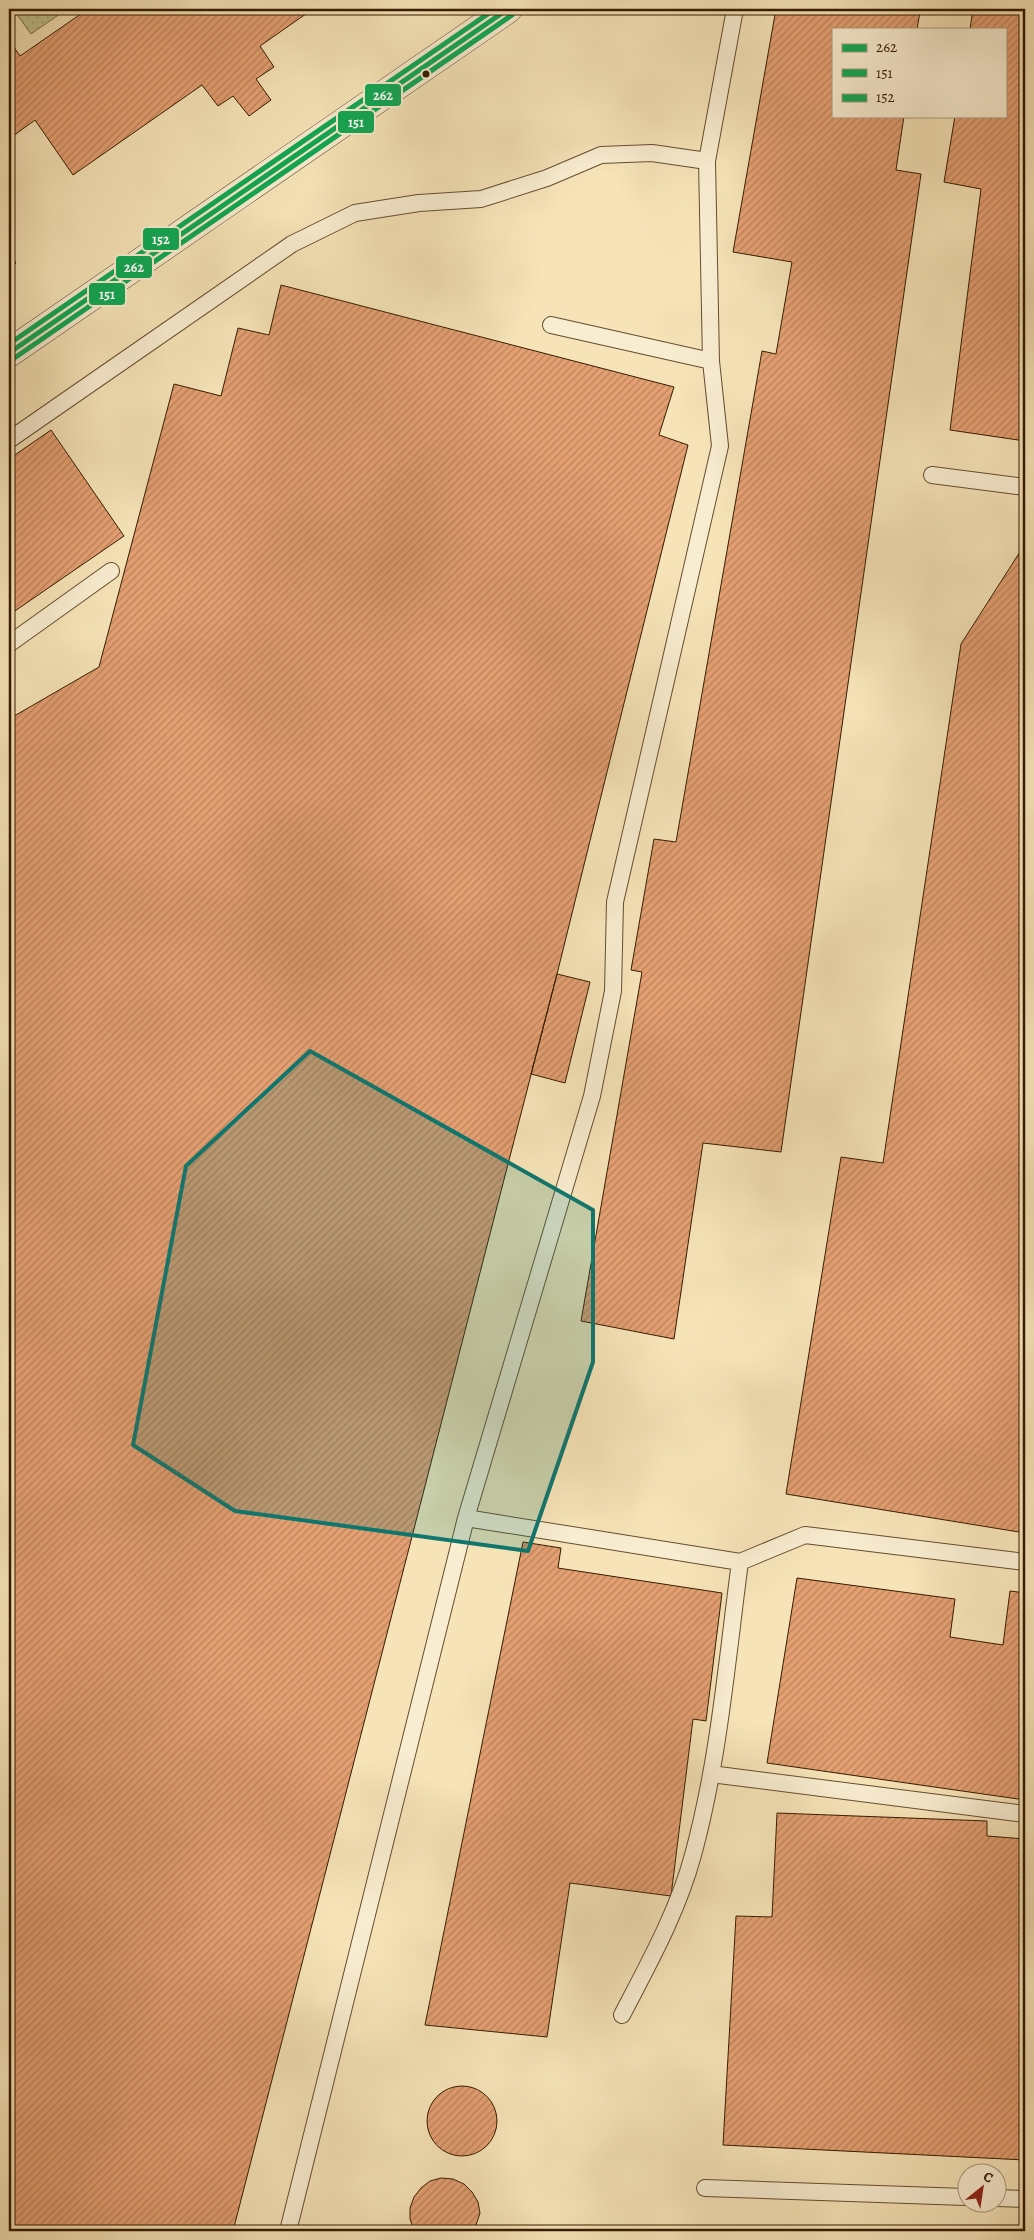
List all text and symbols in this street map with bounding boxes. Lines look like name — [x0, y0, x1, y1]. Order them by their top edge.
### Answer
legend — [832, 28, 1006, 118]
text: 262 — [876, 37, 897, 57]
text: 151 — [876, 63, 893, 83]
unlabelled marker — [421, 69, 431, 79]
line badge: 262 — [364, 83, 402, 107]
text: 262 — [373, 86, 393, 105]
text: 152 — [876, 87, 895, 107]
line badge: 151 — [337, 110, 375, 134]
text: 151 — [348, 113, 364, 132]
line badge: 152 — [142, 227, 180, 251]
text: 152 — [152, 230, 170, 249]
line badge: 262 — [115, 255, 153, 279]
text: 262 — [124, 258, 144, 277]
line badge: 151 — [88, 282, 126, 306]
text: 151 — [99, 285, 115, 304]
north arrow — [956, 2162, 1006, 2212]
text: С — [980, 2167, 997, 2188]

